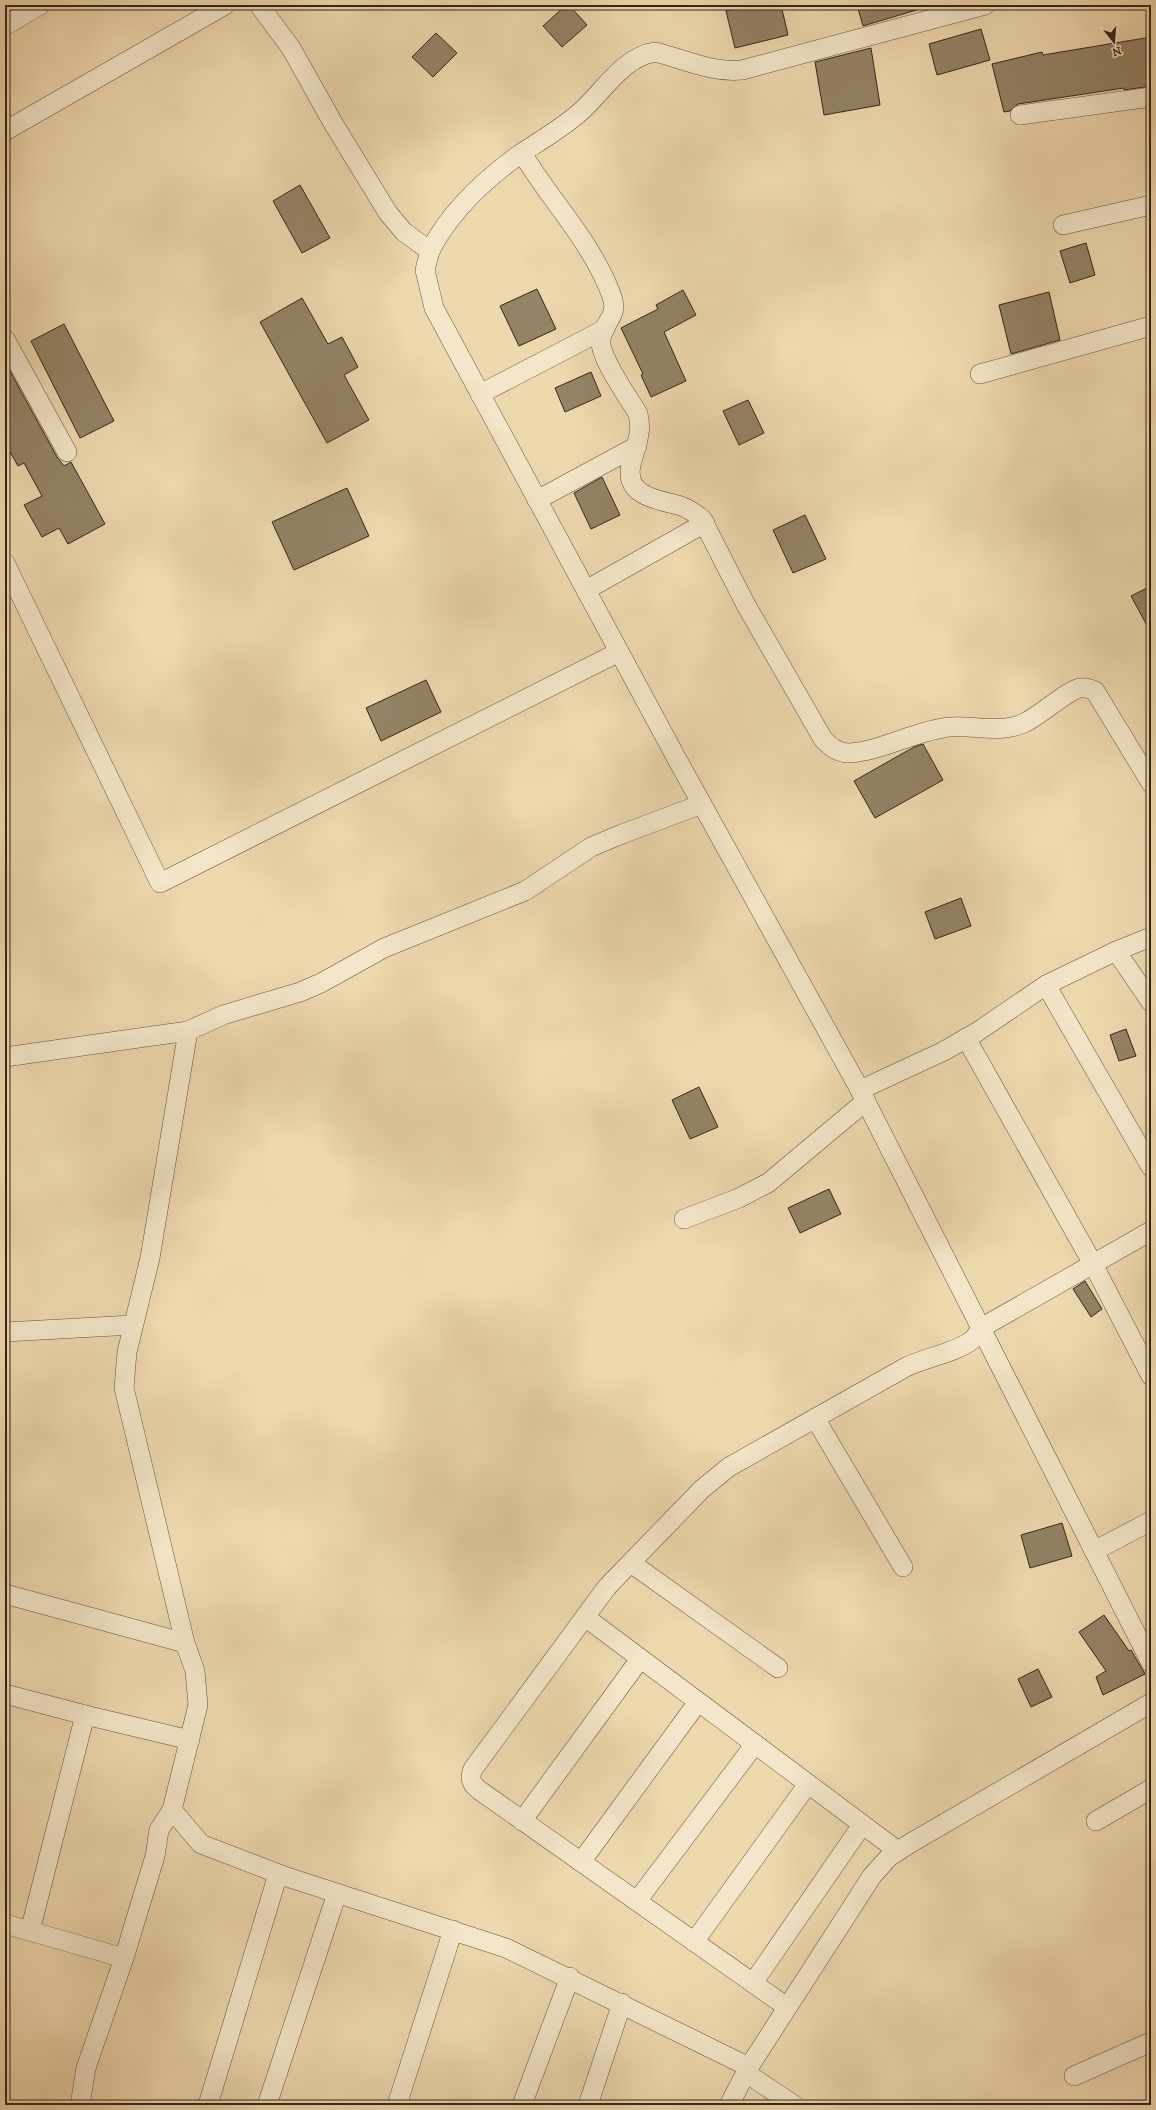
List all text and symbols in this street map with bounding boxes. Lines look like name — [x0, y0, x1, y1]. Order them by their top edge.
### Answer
north arrow — [1094, 22, 1134, 62]
text: N — [1110, 43, 1123, 59]

